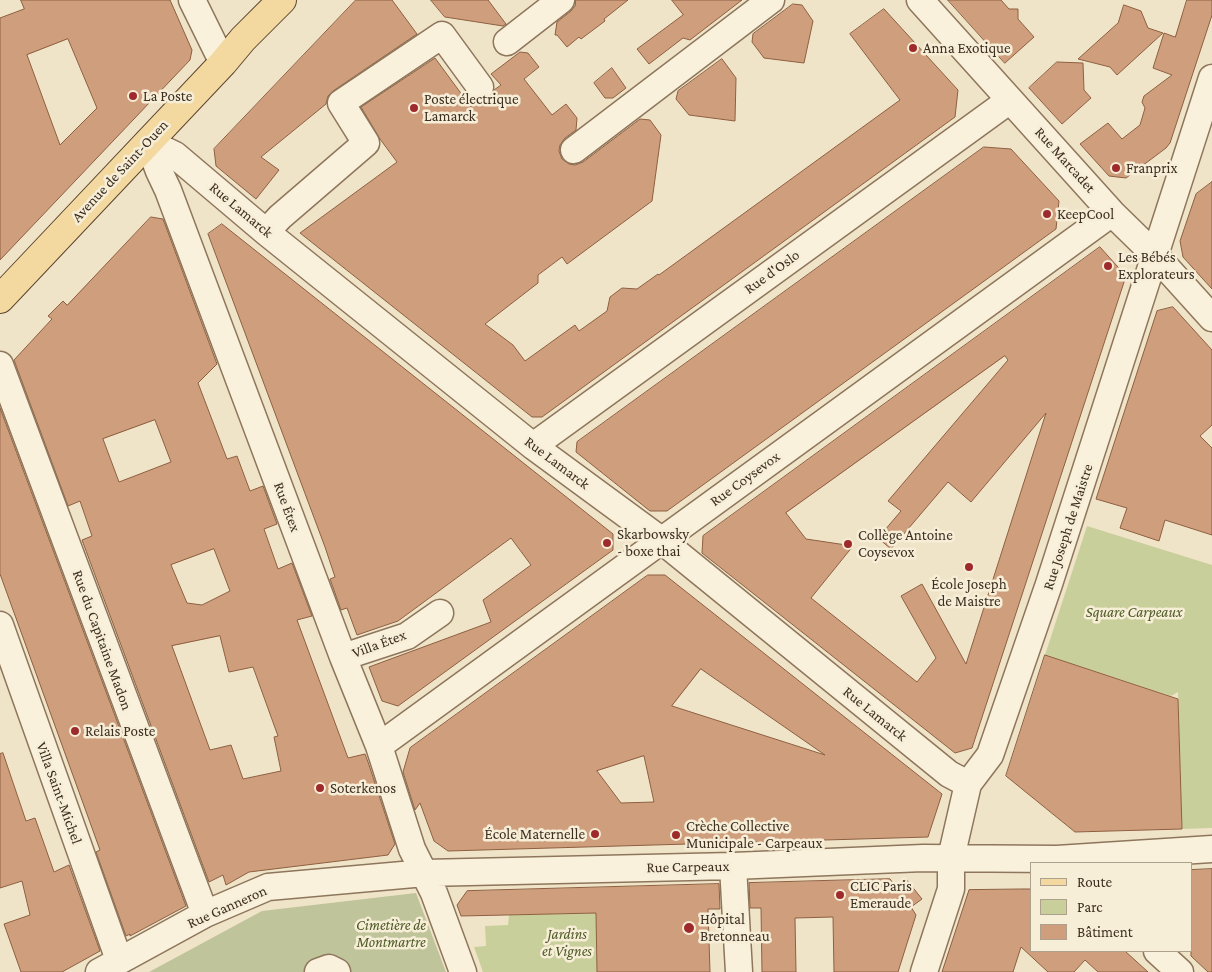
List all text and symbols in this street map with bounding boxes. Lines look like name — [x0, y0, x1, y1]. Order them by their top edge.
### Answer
place label: Anna Exotique — [923, 39, 1011, 57]
marker: Anna Exotique — [907, 42, 919, 54]
place label: La Poste — [143, 87, 192, 105]
marker: La Poste — [127, 90, 139, 102]
place label: Poste électrique Lamarck — [424, 90, 519, 125]
marker: Poste électrique Lamarck — [408, 102, 420, 114]
street label: Avenue de Saint-Ouen — [68, 116, 172, 226]
street label: Rue Marcadet — [1031, 123, 1099, 197]
place label: Franprix — [1126, 159, 1178, 177]
marker: Franprix — [1110, 162, 1122, 174]
street label: Rue Lamarck — [206, 178, 276, 242]
place label: KeepCool — [1057, 205, 1114, 223]
marker: KeepCool — [1041, 208, 1053, 220]
street label: Rue d'Oslo — [741, 246, 803, 298]
place label: Les Bébés Explorateurs — [1118, 248, 1195, 283]
marker: Les Bébés Explorateurs — [1102, 260, 1114, 272]
street label: Rue Lamarck — [521, 433, 593, 493]
street label: Rue Coysevox — [707, 448, 783, 510]
street label: Rue Joseph de Maistre — [1039, 462, 1097, 592]
street label: Rue Étex — [270, 480, 304, 534]
place label: Skarbowsky - boxe thai — [617, 525, 689, 560]
place label: Collège Antoine Coysevox — [858, 526, 953, 561]
marker: Skarbowsky - boxe thai — [601, 537, 613, 549]
marker: Collège Antoine Coysevox — [842, 538, 854, 550]
marker: École Joseph de Maistre — [963, 561, 975, 573]
street label: Rue du Capitaine Madon — [68, 568, 136, 712]
place label: École Joseph de Maistre — [931, 575, 1007, 610]
park label: Square Carpeaux — [1086, 603, 1182, 621]
street label: Villa Étex — [349, 626, 409, 662]
street label: Rue Lamarck — [839, 683, 911, 745]
place label: Relais Poste — [85, 722, 155, 740]
marker: Relais Poste — [69, 725, 81, 737]
street label: Villa Saint-Michel — [32, 740, 86, 846]
place label: Soterkenos — [330, 779, 396, 797]
marker: Soterkenos — [314, 782, 326, 794]
place label: Crèche Collective Municipale - Carpeaux — [686, 817, 822, 852]
place label: École Maternelle — [485, 825, 585, 843]
marker: École Maternelle — [589, 828, 601, 840]
marker: Crèche Collective Municipale - Carpeaux — [670, 829, 682, 841]
street label: Rue Carpeaux — [646, 857, 730, 877]
legend — [1030, 862, 1192, 952]
text: Route — [1077, 874, 1112, 890]
place label: CLIC Paris Emeraude — [850, 877, 912, 912]
street label: Rue Ganneron — [184, 881, 270, 933]
marker: CLIC Paris Emeraude — [834, 889, 846, 901]
text: Parc — [1077, 899, 1103, 915]
place label: Hôpital Bretonneau — [700, 910, 770, 945]
park label: Cimetière de Montmartre — [356, 916, 426, 951]
marker: Hôpital Bretonneau — [682, 921, 696, 935]
text: Bâtiment — [1077, 924, 1133, 940]
park label: Jardins et Vignes — [542, 925, 592, 960]

